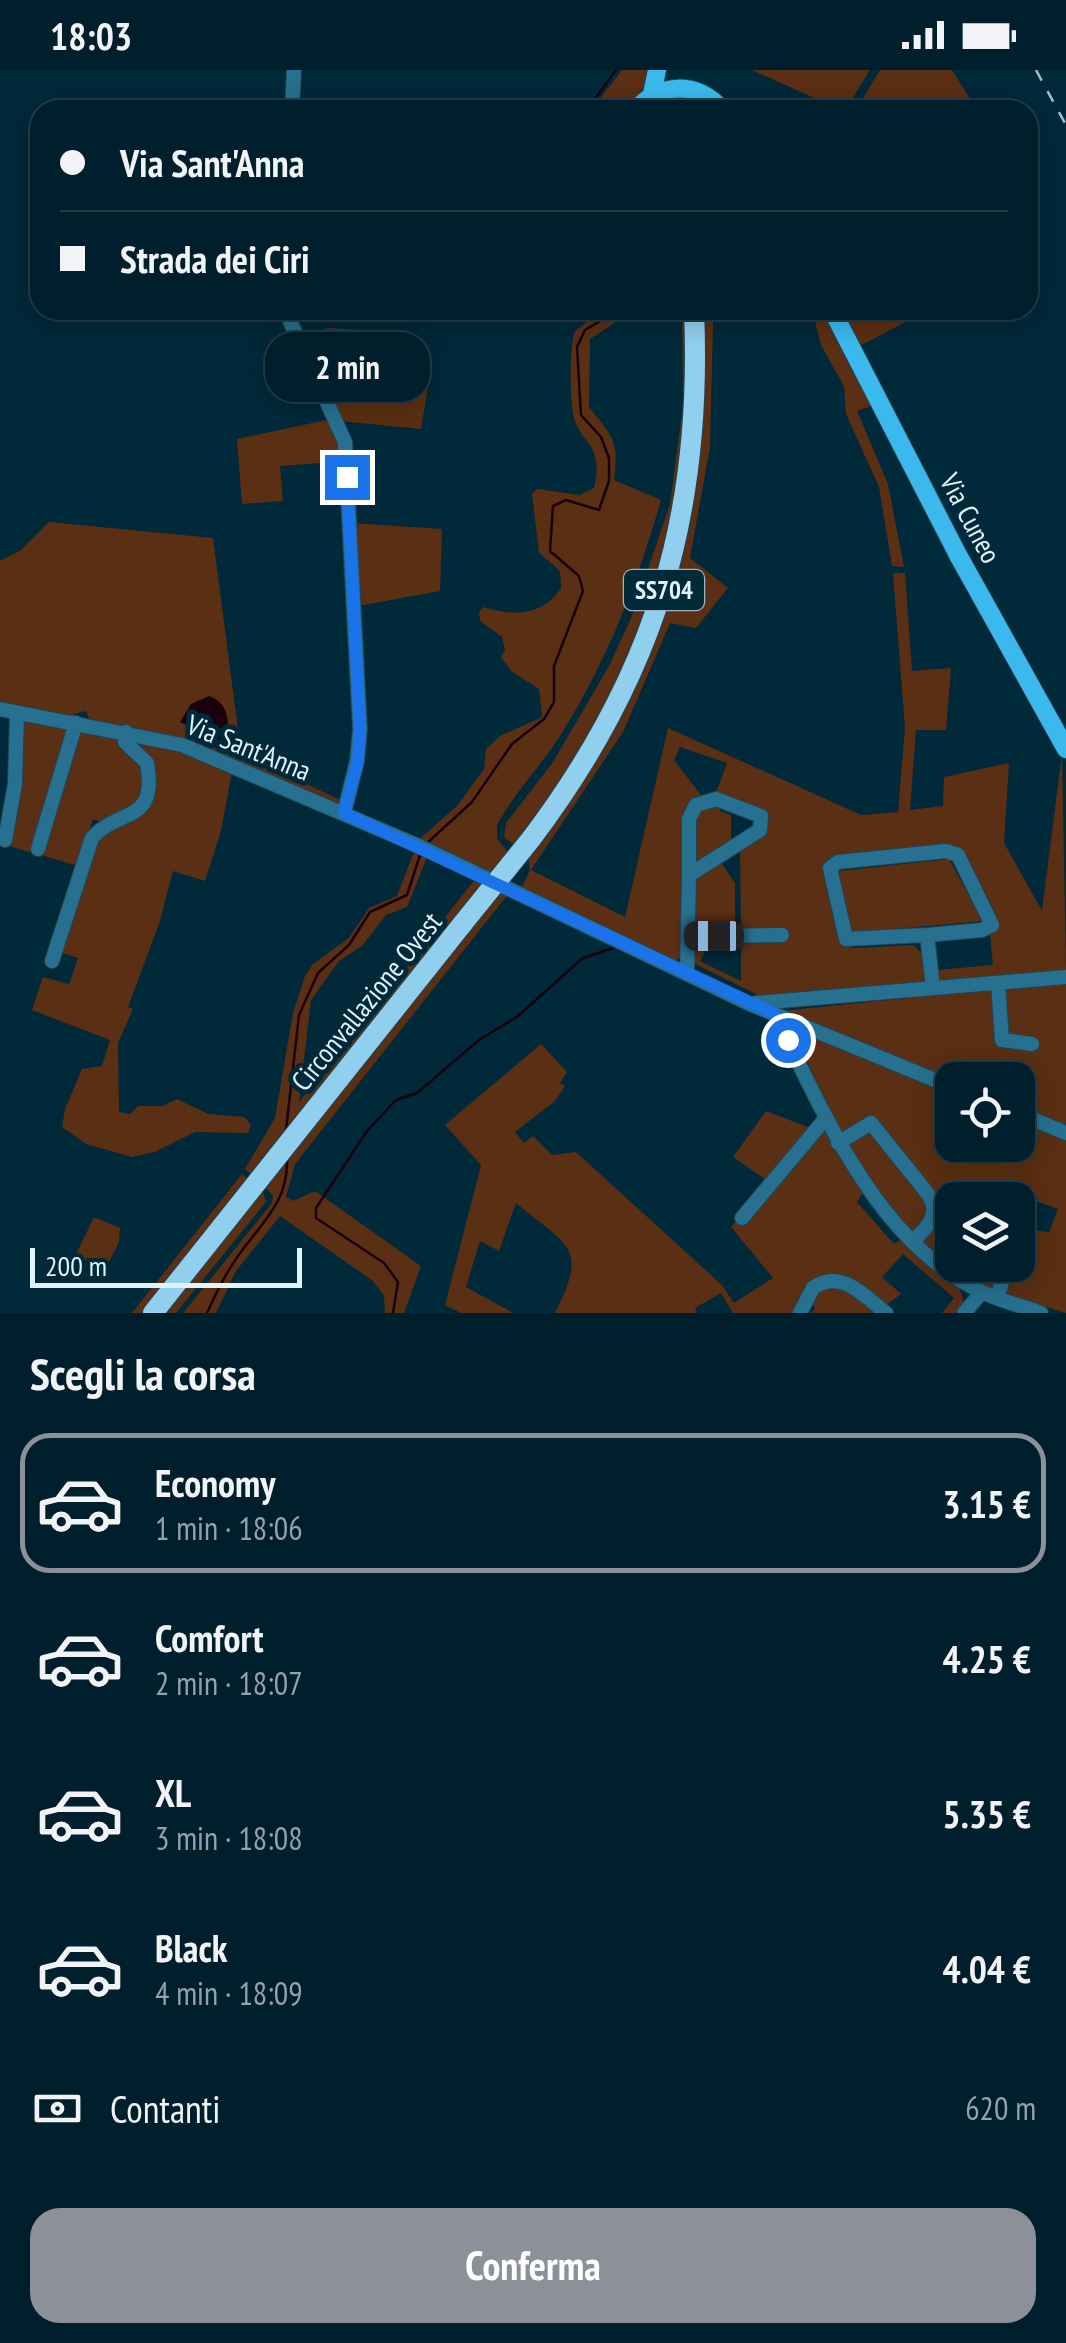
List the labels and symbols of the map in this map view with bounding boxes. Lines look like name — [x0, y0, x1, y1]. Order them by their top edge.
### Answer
callout: 2 min — [264, 332, 430, 402]
route end — [325, 455, 370, 500]
street label: Via Cuneo — [932, 466, 1010, 569]
road number: SS704 — [624, 570, 704, 610]
street label: Via Sant'Anna — [181, 705, 317, 789]
street label: Circonvallazione Ovest — [283, 904, 450, 1098]
car — [684, 921, 744, 951]
route start — [766, 1018, 811, 1063]
scale bar — [30, 1243, 302, 1288]

